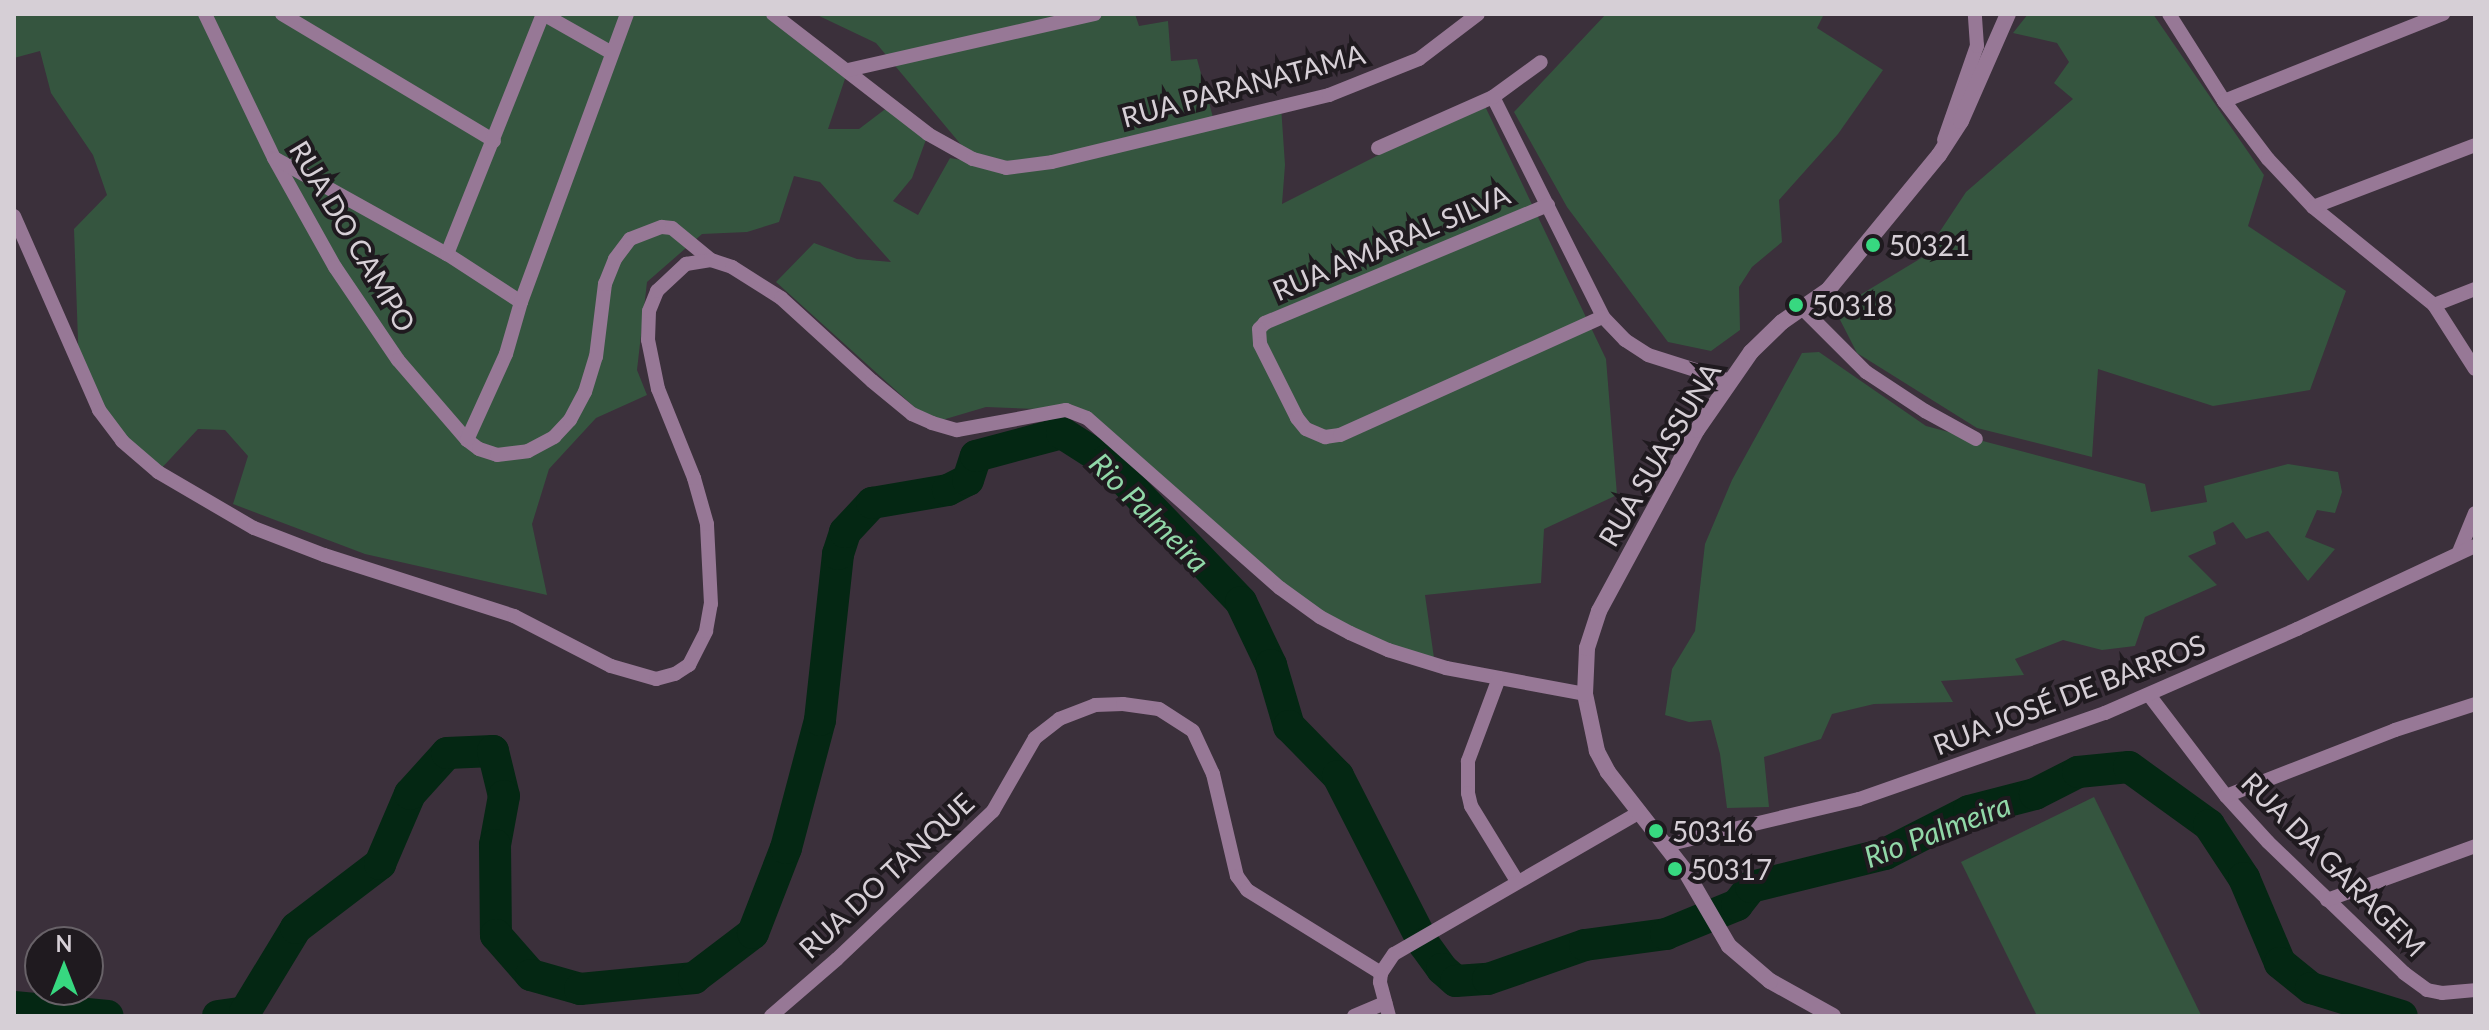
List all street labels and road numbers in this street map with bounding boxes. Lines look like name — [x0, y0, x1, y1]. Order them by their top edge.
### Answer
street label: RUA PARANATAMA — [1117, 36, 1369, 134]
street label: RUA DO CAMPO — [283, 134, 423, 338]
street label: RUA AMARAL SILVA — [1266, 176, 1516, 308]
street label: RUA SUASSUNA — [1591, 356, 1727, 552]
street label: RUA JOSÉ DE BARROS — [1927, 626, 2211, 762]
street label: RUA DA GARAGEM — [2234, 764, 2434, 964]
street label: RUA DO TANQUE — [791, 785, 981, 965]

